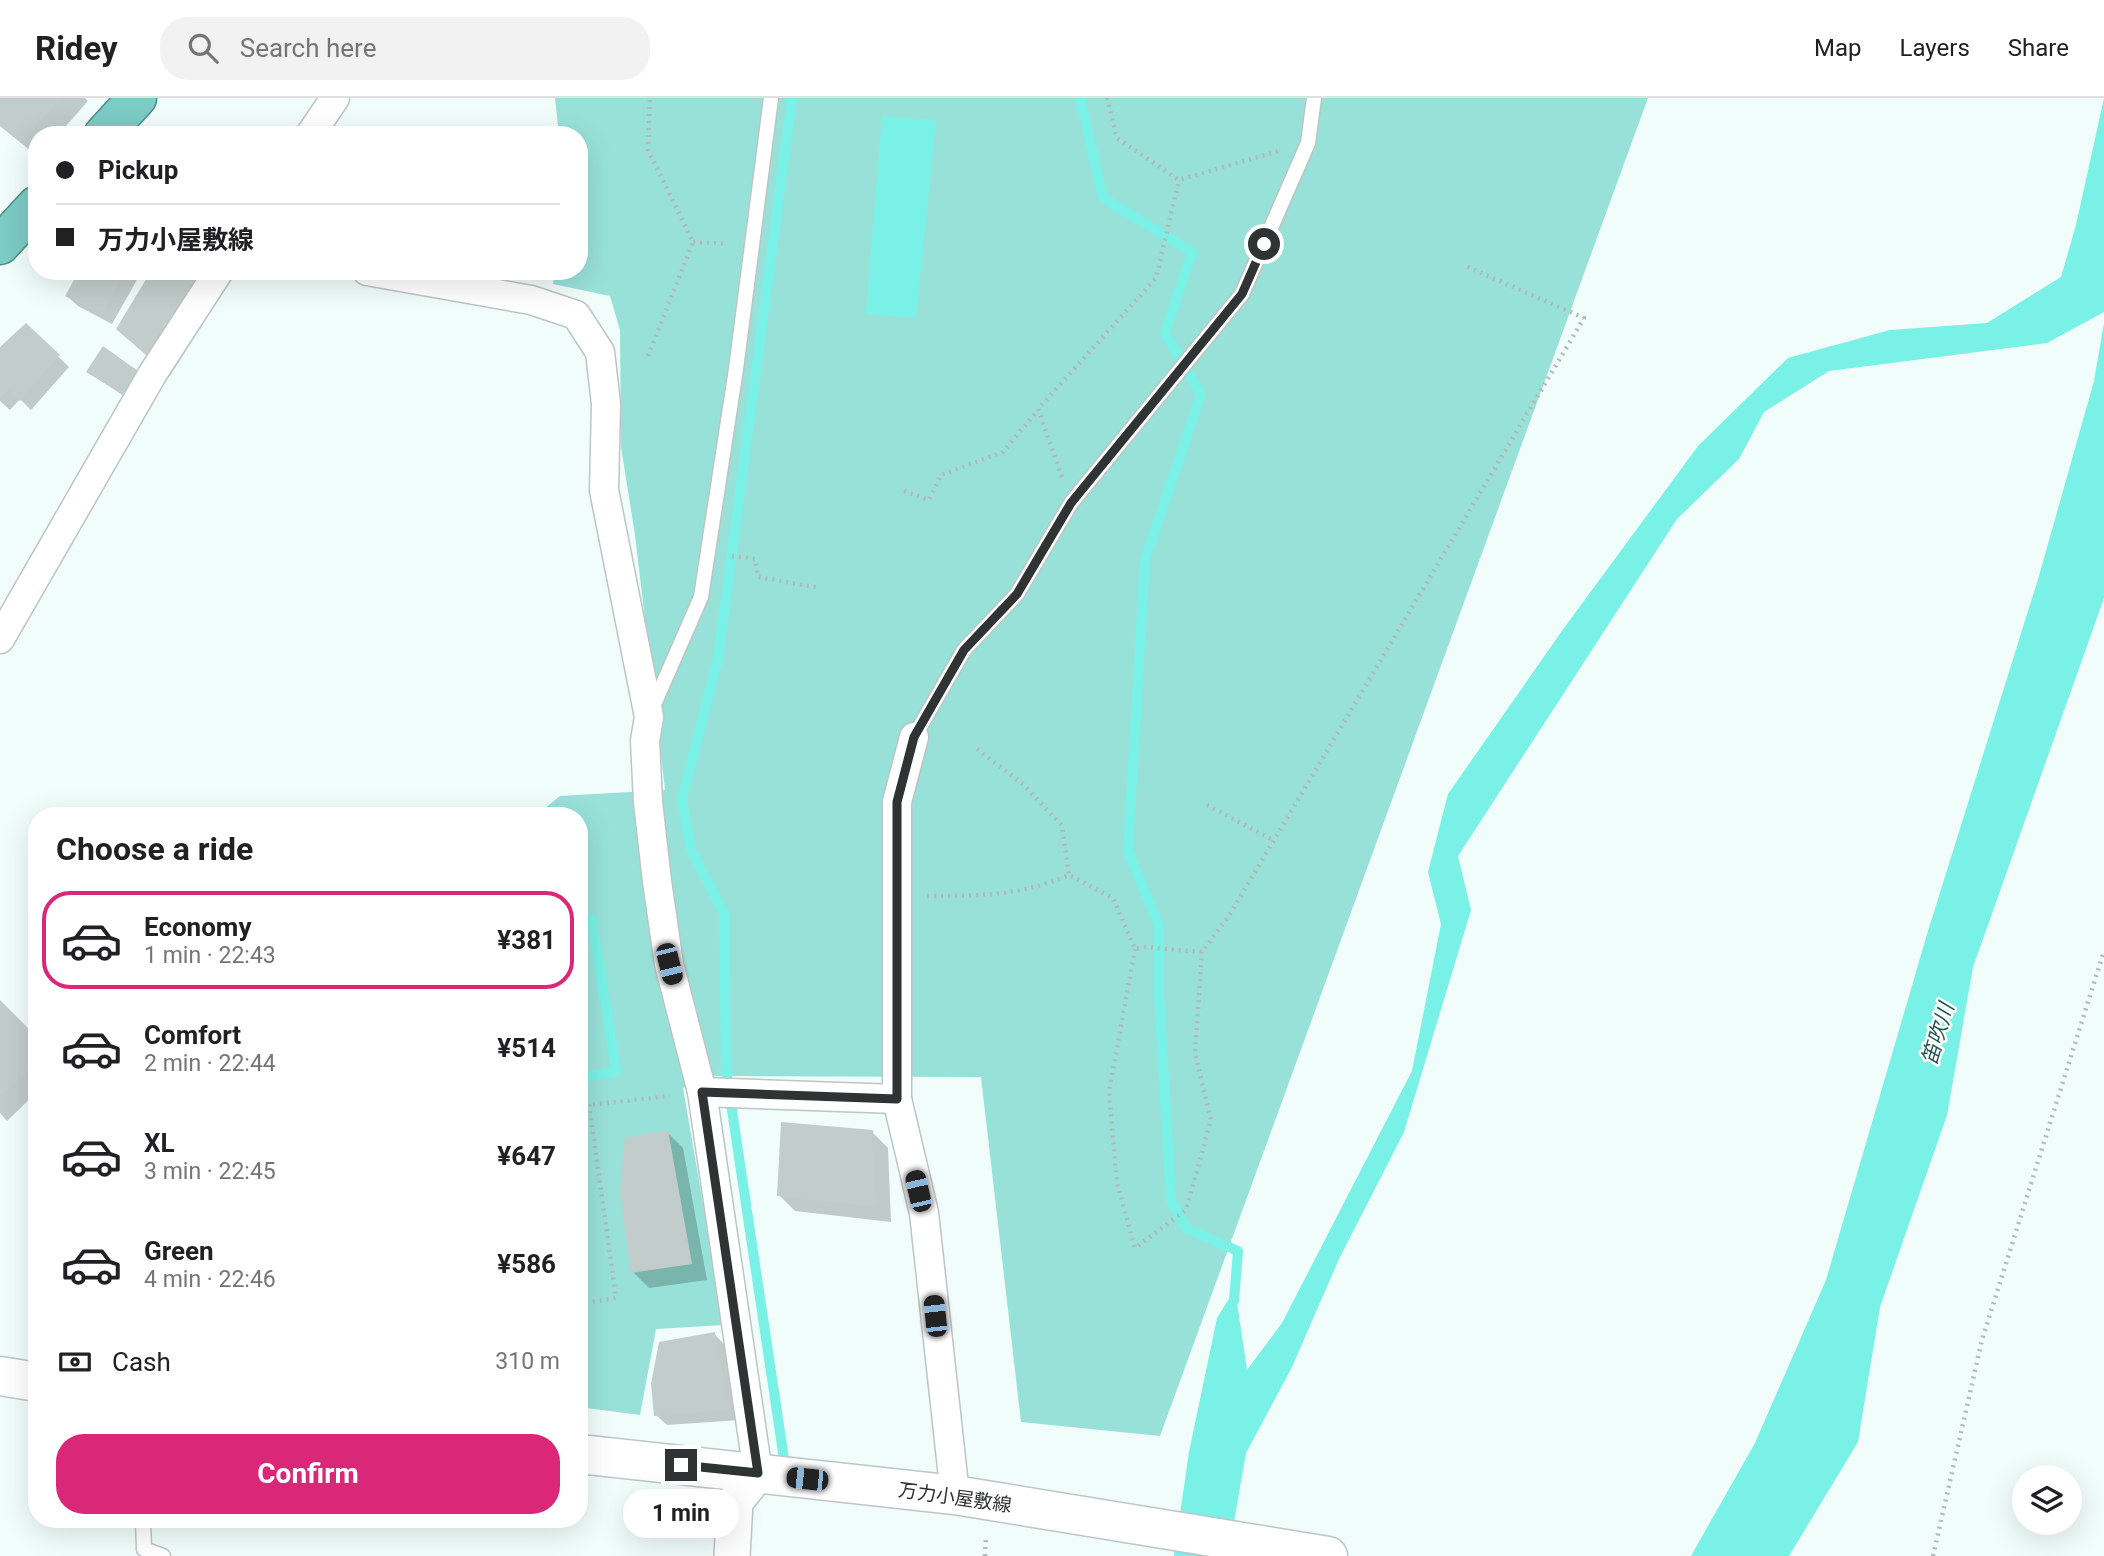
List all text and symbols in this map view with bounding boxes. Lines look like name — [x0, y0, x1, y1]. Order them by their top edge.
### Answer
search box — [160, 17, 650, 80]
text: Ridey — [35, 29, 118, 68]
icon: search — [184, 29, 222, 67]
text: Search here — [240, 33, 376, 63]
text: Map — [1814, 34, 1862, 62]
text: Layers — [1900, 34, 1970, 62]
text: Share — [2008, 34, 2069, 62]
text: Pickup — [98, 155, 178, 185]
text: 万力小屋敷線 — [98, 225, 254, 255]
route start — [1248, 228, 1280, 260]
text: Choose a ride — [56, 830, 253, 868]
icon: car — [60, 909, 123, 972]
text: Economy — [144, 912, 251, 942]
text: ¥381 — [497, 925, 556, 955]
car — [654, 941, 685, 987]
text: 1 min · 22:43 — [144, 942, 276, 969]
water label: 笛吹川 — [1917, 998, 1959, 1068]
icon: car — [60, 1017, 123, 1080]
text: Comfort — [144, 1020, 241, 1050]
text: ¥514 — [497, 1033, 556, 1063]
text: 2 min · 22:44 — [144, 1050, 276, 1077]
icon: car — [60, 1125, 123, 1188]
text: XL — [144, 1128, 175, 1158]
text: ¥647 — [497, 1141, 556, 1171]
text: 3 min · 22:45 — [144, 1158, 276, 1185]
car — [904, 1168, 933, 1214]
icon: car — [60, 1233, 123, 1296]
text: Green — [144, 1236, 214, 1266]
text: ¥586 — [497, 1249, 556, 1279]
text: 4 min · 22:46 — [144, 1266, 276, 1293]
car — [923, 1294, 948, 1338]
icon: cash — [56, 1343, 94, 1381]
text: Cash — [112, 1347, 171, 1377]
text: 310 m — [495, 1348, 560, 1375]
button: Confirm — [56, 1434, 560, 1514]
route end — [665, 1449, 697, 1481]
map controls — [2012, 1465, 2082, 1535]
button: layers — [2012, 1465, 2082, 1535]
car — [786, 1466, 829, 1492]
street label: 万力小屋敷線 — [897, 1478, 1013, 1517]
callout: 1 min — [623, 1490, 739, 1538]
text: 1 min — [652, 1500, 710, 1527]

